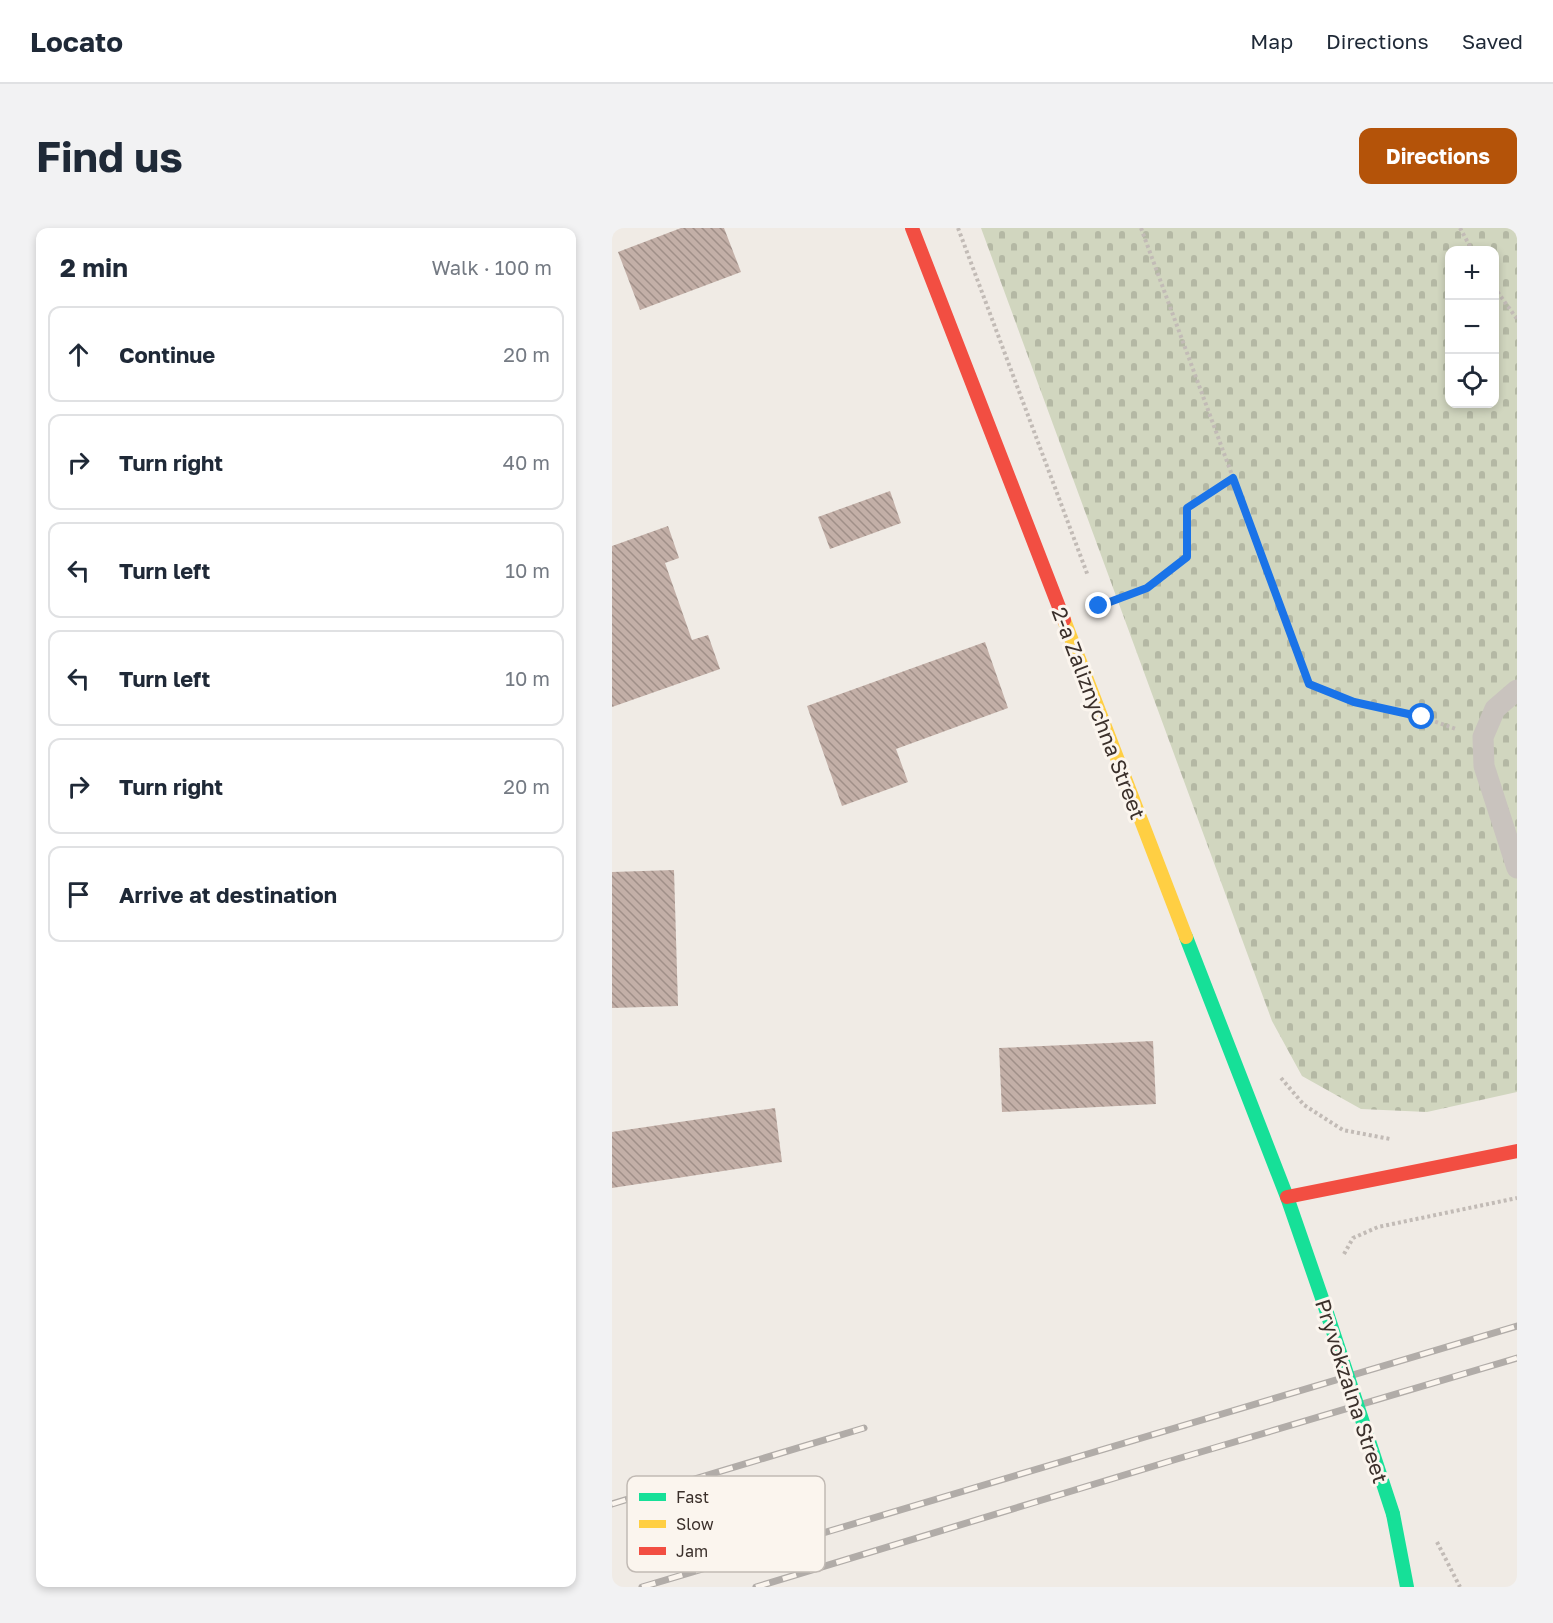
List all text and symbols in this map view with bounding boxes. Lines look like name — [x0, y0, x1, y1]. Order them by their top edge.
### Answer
text: Locato — [30, 25, 123, 58]
text: Map — [1250, 28, 1293, 54]
text: Directions — [1326, 28, 1429, 54]
text: Saved — [1462, 28, 1523, 54]
button: Directions — [1359, 128, 1517, 184]
text: Find us — [36, 131, 183, 181]
map controls — [1445, 246, 1499, 408]
button: + — [1445, 246, 1499, 300]
text: 2 min — [60, 252, 128, 283]
text: Walk · 100 m — [431, 255, 552, 279]
button: − — [1445, 300, 1499, 354]
icon: ahead — [62, 338, 95, 371]
text: Continue — [119, 341, 215, 368]
text: 20 m — [503, 342, 550, 366]
button: locate — [1445, 354, 1499, 408]
icon: right — [62, 446, 95, 479]
text: Turn right — [119, 449, 223, 476]
text: 40 m — [503, 450, 550, 474]
icon: left — [62, 554, 95, 587]
text: Turn left — [119, 557, 210, 584]
text: 10 m — [505, 558, 550, 582]
route end — [1085, 592, 1111, 618]
street label: 2-a Zaliznychna Street — [1047, 603, 1151, 823]
icon: left — [62, 662, 95, 695]
text: Turn left — [119, 665, 210, 692]
text: 10 m — [505, 666, 550, 690]
route start — [1408, 703, 1434, 729]
icon: right — [62, 770, 95, 803]
text: Turn right — [119, 773, 223, 800]
text: 20 m — [503, 774, 550, 798]
icon: arrive — [62, 878, 95, 911]
text: Arrive at destination — [119, 881, 337, 908]
street label: Pryvokzalna Street — [1310, 1296, 1394, 1486]
legend — [627, 1476, 825, 1572]
text: Fast — [676, 1487, 709, 1507]
text: Slow — [676, 1514, 714, 1534]
text: Jam — [676, 1541, 708, 1561]

